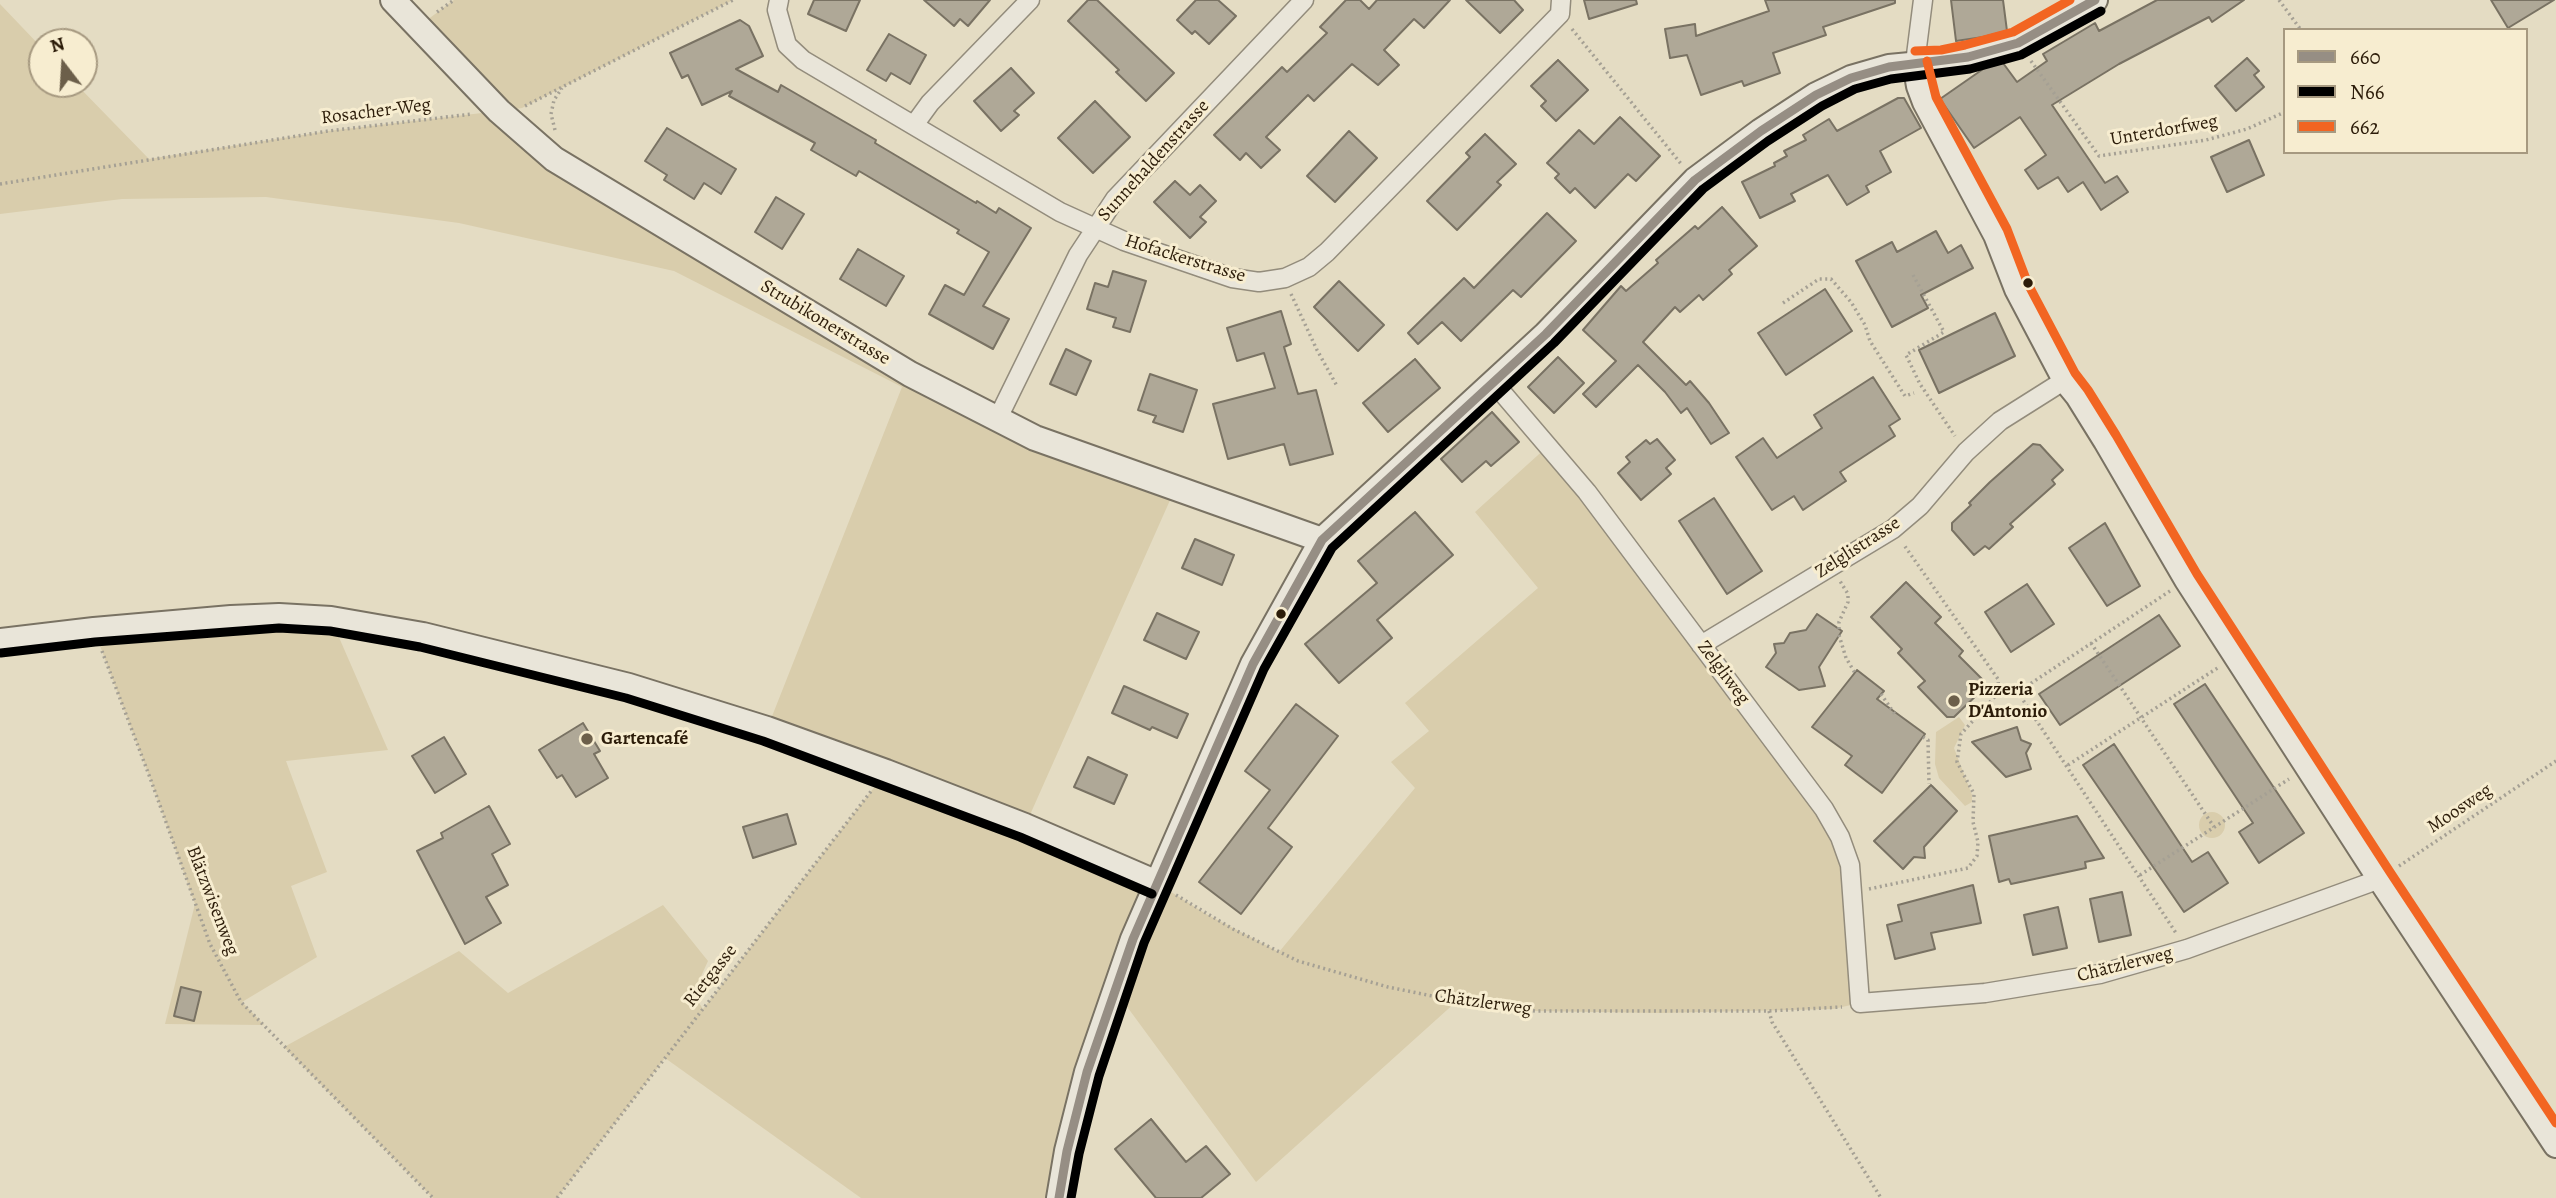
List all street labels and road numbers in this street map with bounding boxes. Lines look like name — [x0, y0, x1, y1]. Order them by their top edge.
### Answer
street label: Rosacher-Weg — [320, 94, 432, 130]
street label: Sunnehaldenstrasse — [1093, 95, 1215, 227]
street label: Unterdorfweg — [2108, 110, 2220, 152]
street label: Hofackerstrasse — [1122, 230, 1248, 288]
street label: Strubikonerstrasse — [756, 275, 894, 371]
street label: Zelglistrasse — [1811, 512, 1905, 584]
street label: Zelgliweg — [1692, 637, 1754, 709]
street label: Moosweg — [2423, 779, 2497, 839]
street label: Blätzwisenweg — [181, 843, 243, 959]
street label: Rietgasse — [679, 940, 743, 1012]
street label: Chätzlerweg — [2075, 942, 2175, 988]
street label: Chätzlerweg — [1433, 985, 1533, 1021]

